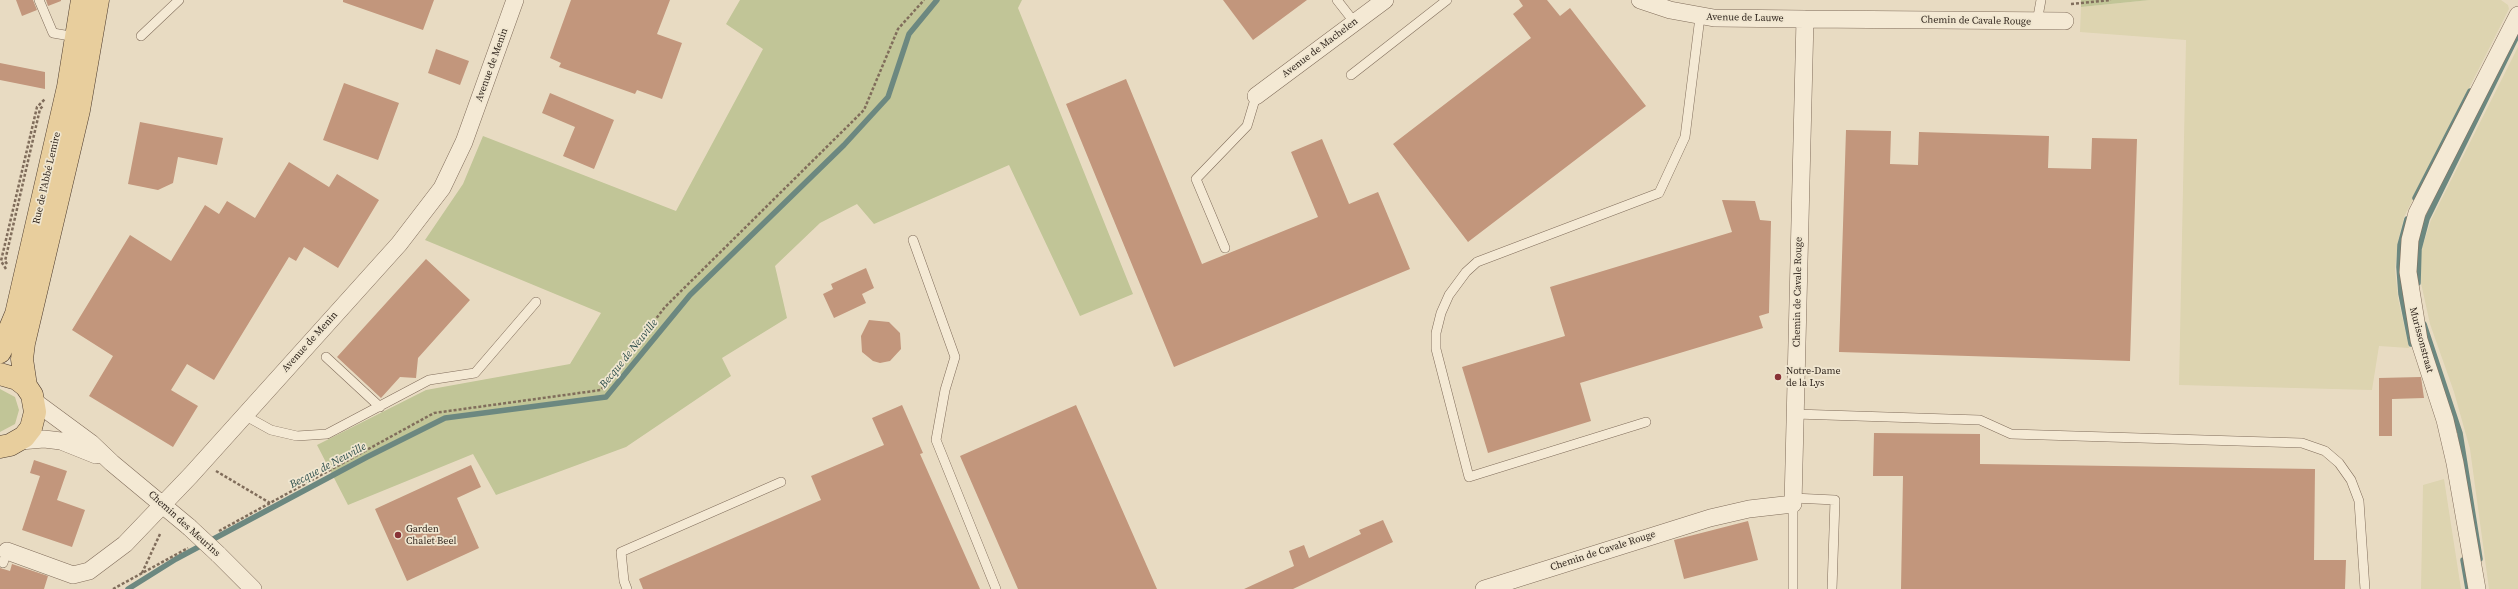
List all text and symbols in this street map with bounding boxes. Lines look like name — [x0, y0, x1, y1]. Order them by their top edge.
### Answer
street label: Avenue de Lauwe — [1706, 11, 1784, 25]
street label: Chemin de Cavale Rouge — [1921, 14, 2031, 28]
street label: Avenue de Machelen — [1280, 15, 1360, 81]
street label: Avenue de Menin — [473, 27, 511, 103]
street label: Rue de l'Abbé Lemire — [31, 131, 63, 225]
street label: Chemin de Cavale Rouge — [1791, 237, 1805, 347]
street label: Murissonstraat — [2407, 306, 2435, 374]
street label: Avenue de Menin — [280, 309, 340, 375]
water label: Becque de Neuville — [597, 317, 661, 391]
place label: Notre-Dame de la Lys — [1786, 365, 1841, 388]
marker: Notre-Dame de la Lys — [1773, 372, 1783, 382]
water label: Becque de Neuville — [288, 440, 368, 492]
street label: Chemin des Meurins — [146, 489, 222, 559]
place label: Garden Chalet Beel — [406, 523, 456, 546]
street label: Chemin de Cavale Rouge — [1549, 528, 1657, 574]
marker: Garden Chalet Beel — [393, 530, 403, 540]

